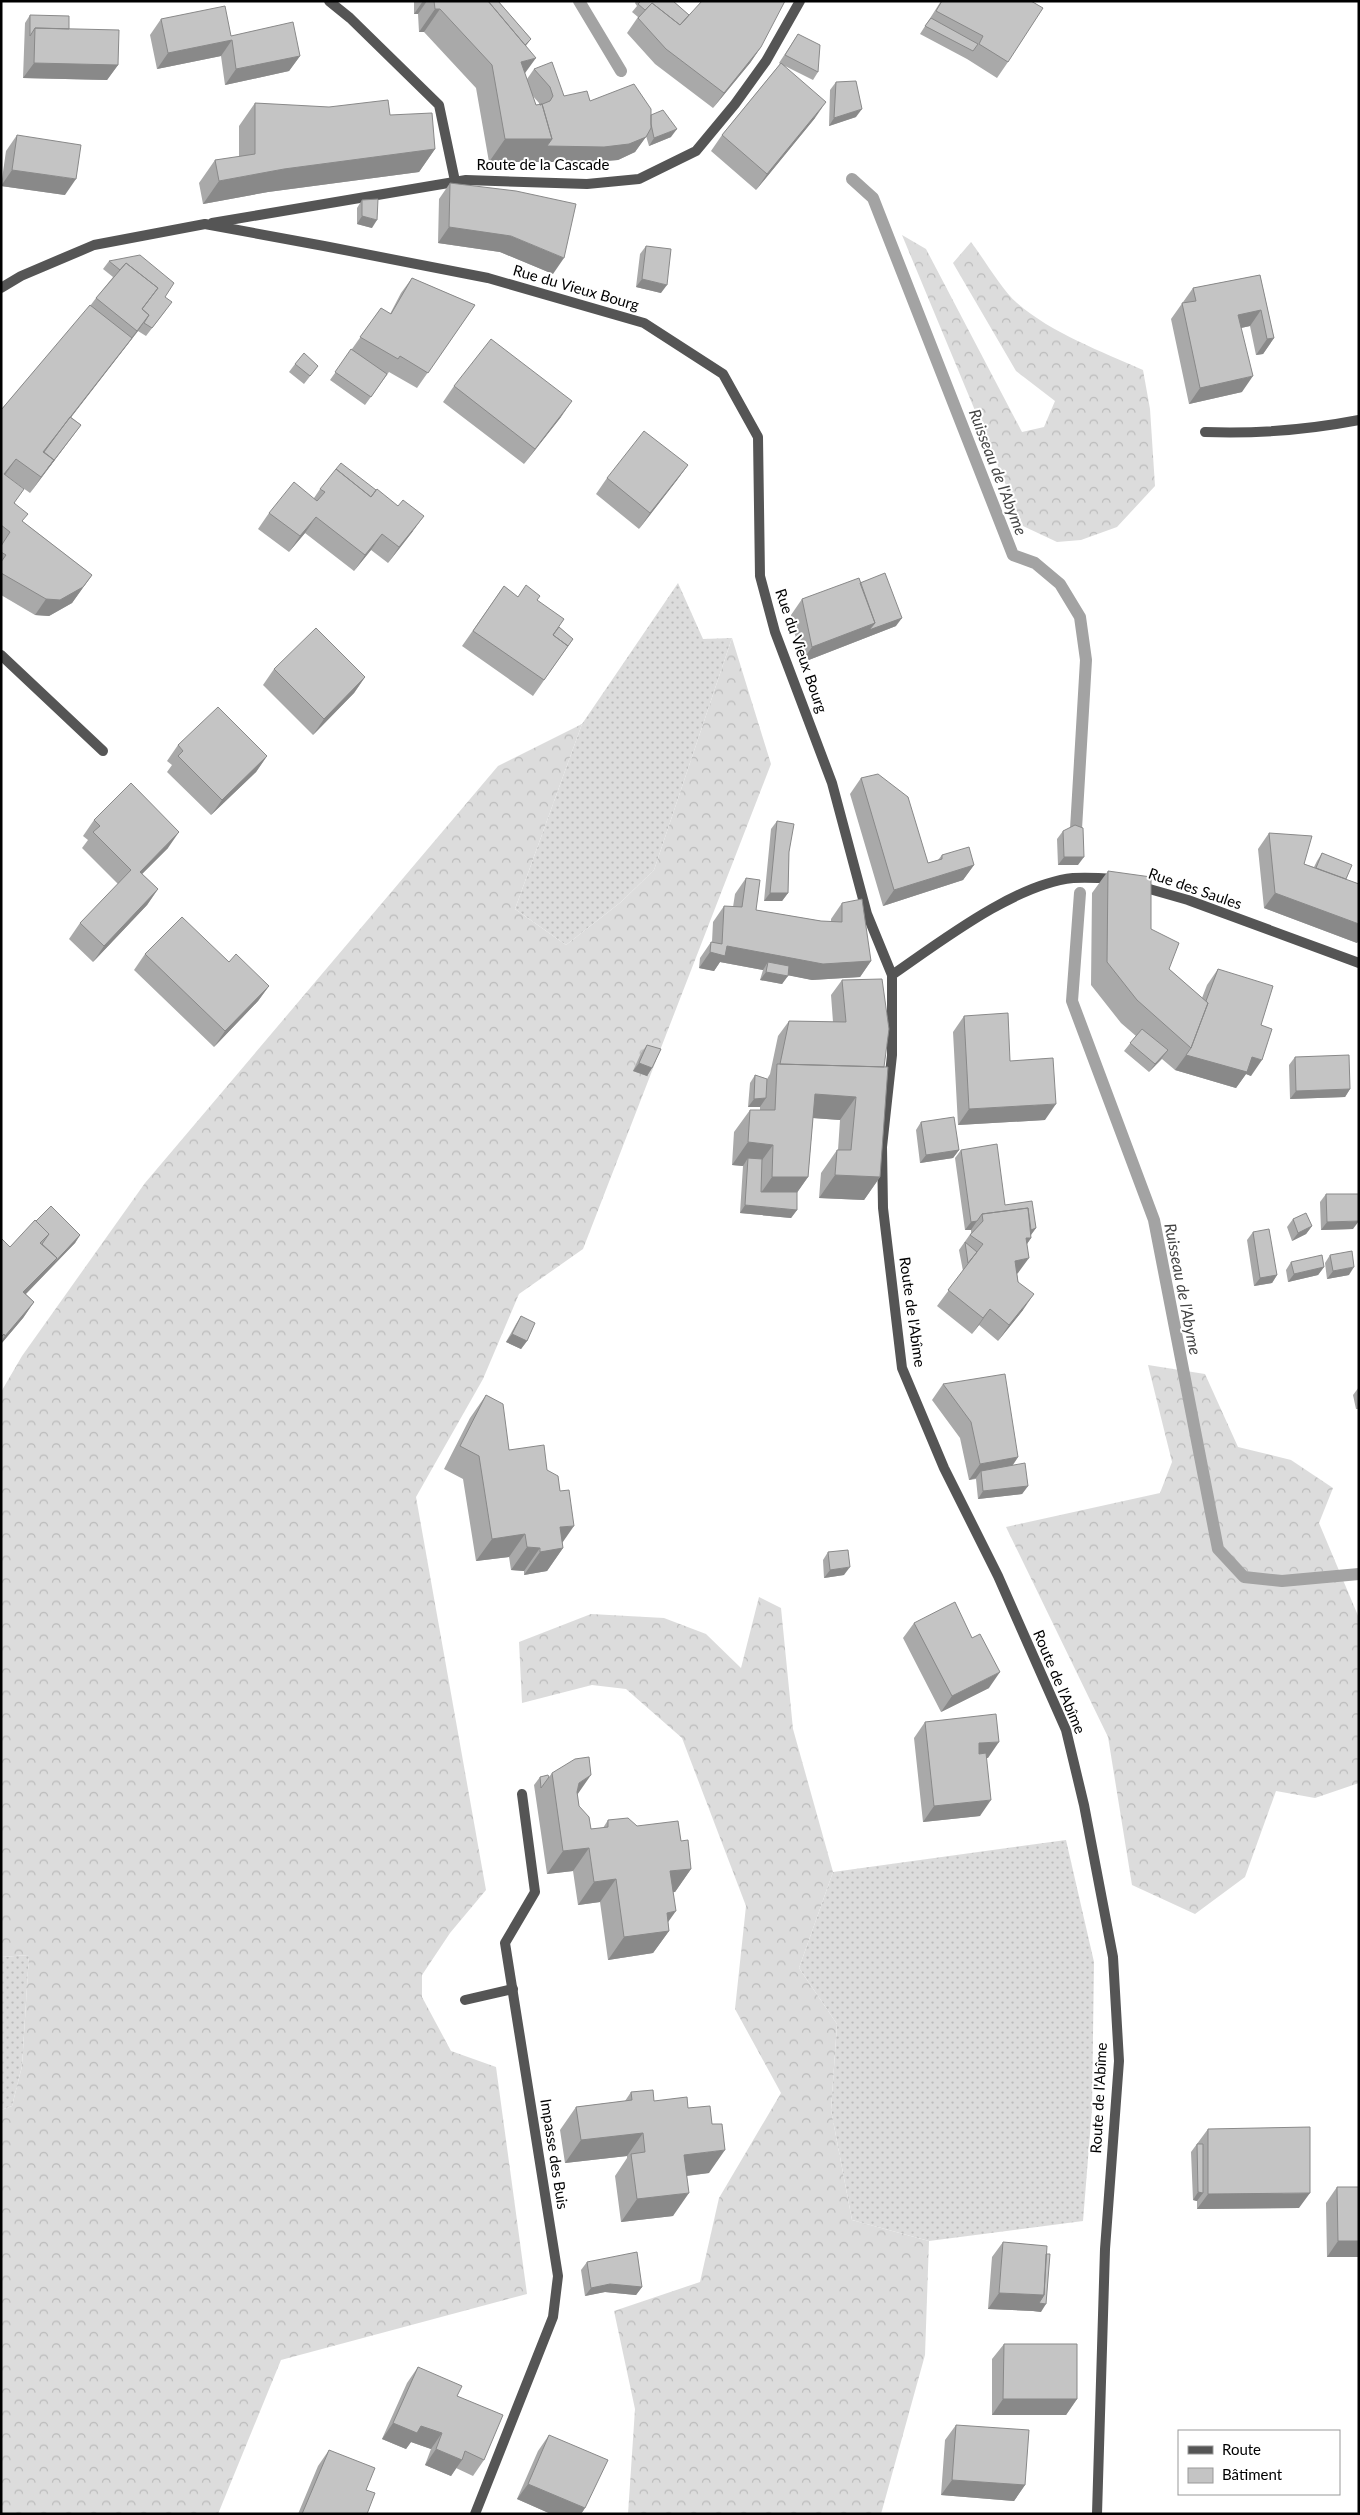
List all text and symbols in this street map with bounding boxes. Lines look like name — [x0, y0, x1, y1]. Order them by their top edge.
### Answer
street label: Route de la Cascade — [477, 155, 609, 173]
street label: Rue du Vieux Bourg — [511, 260, 642, 314]
water label: Ruisseau de l'Abyme — [966, 406, 1031, 538]
street label: Rue du Vieux Bourg — [772, 586, 832, 715]
street label: Rue des Saules — [1146, 864, 1244, 912]
water label: Ruisseau de l'Abyme — [1161, 1221, 1206, 1357]
street label: Route de l'Abîme — [896, 1256, 930, 1368]
street label: Route de l'Abîme — [1030, 1627, 1090, 1736]
street label: Route de l'Abîme — [1086, 2042, 1110, 2154]
street label: Impasse des Buis — [537, 2097, 573, 2210]
legend — [1178, 2430, 1340, 2495]
text: Route — [1222, 2440, 1261, 2458]
text: Bâtiment — [1222, 2465, 1283, 2483]

